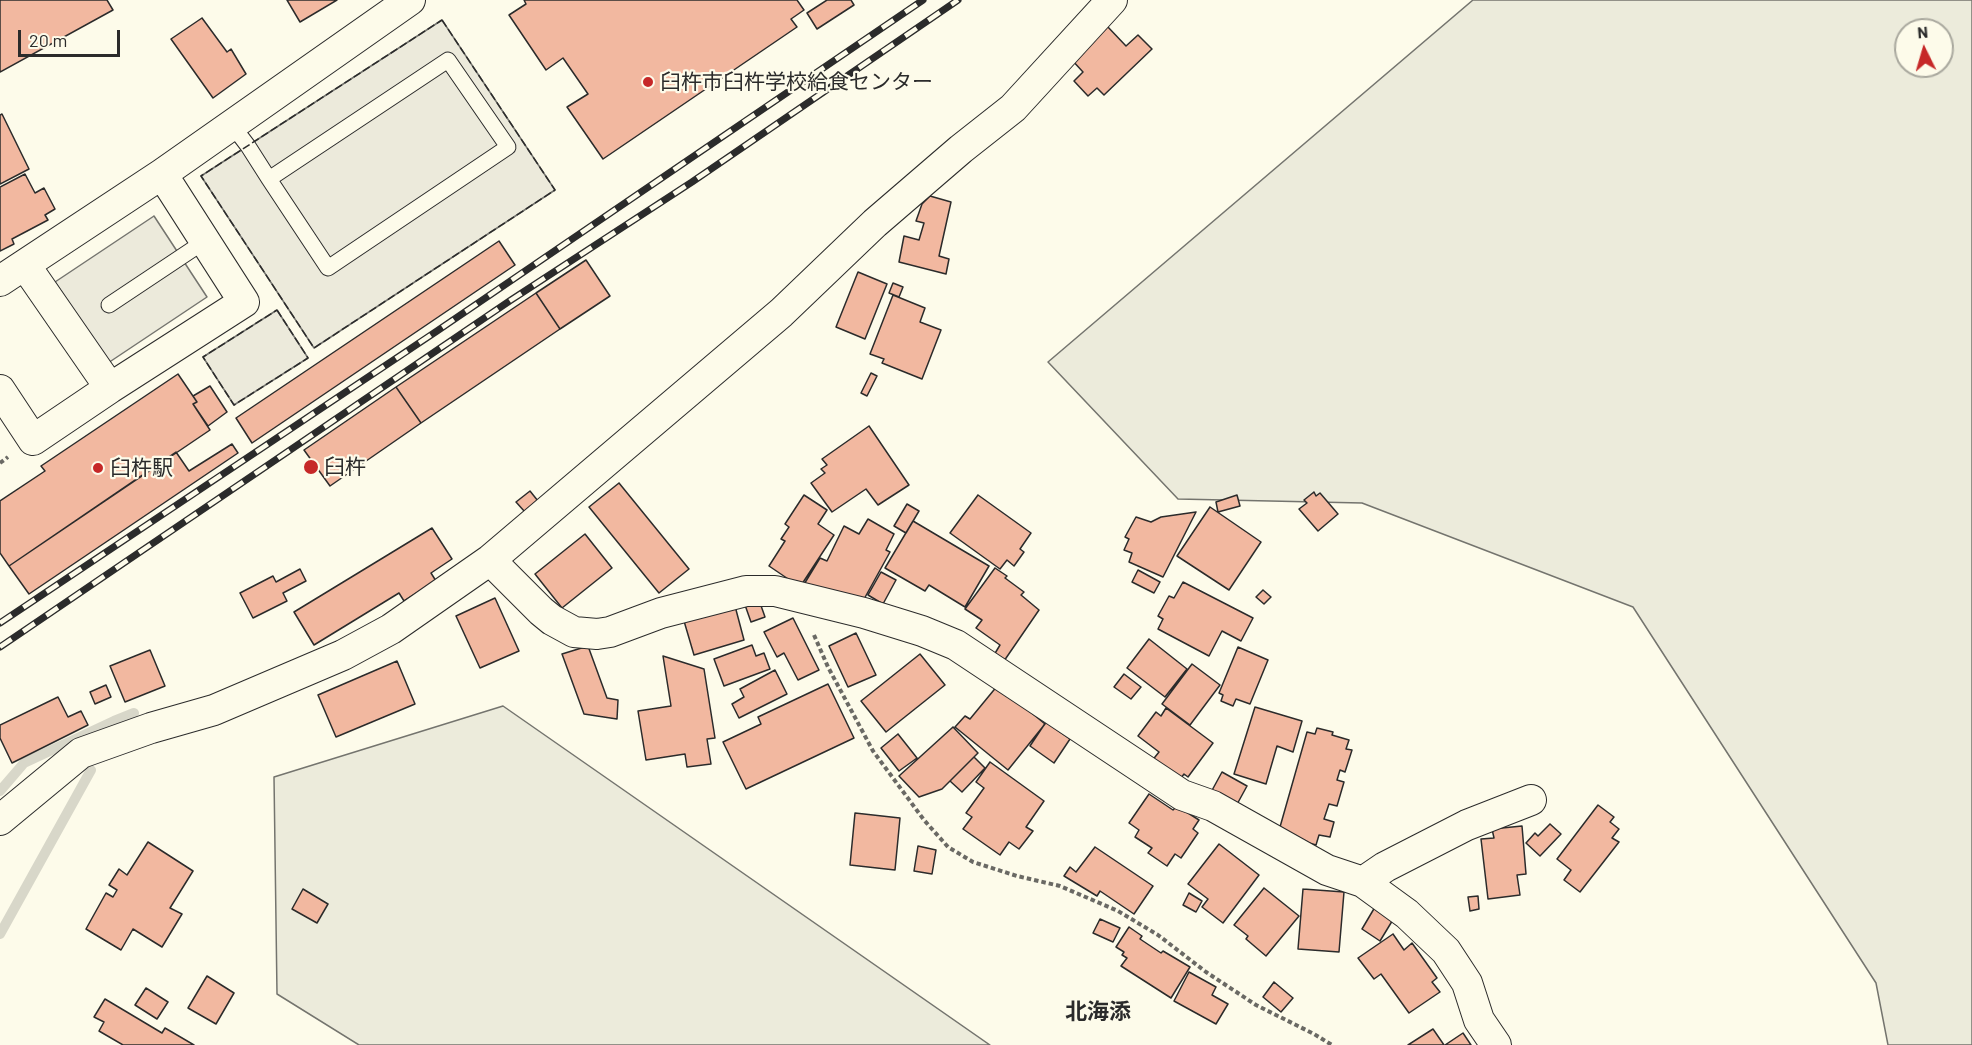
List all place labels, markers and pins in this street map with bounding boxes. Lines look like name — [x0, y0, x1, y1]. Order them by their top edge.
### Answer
place label: 臼杵市臼杵学校給食センター — [660, 69, 933, 95]
marker: 臼杵市臼杵学校給食センター — [641, 75, 655, 89]
place label: 臼杵 — [324, 454, 366, 480]
place label: 臼杵駅 — [110, 455, 173, 481]
marker: 臼杵 — [302, 458, 320, 476]
marker: 臼杵駅 — [91, 461, 105, 475]

